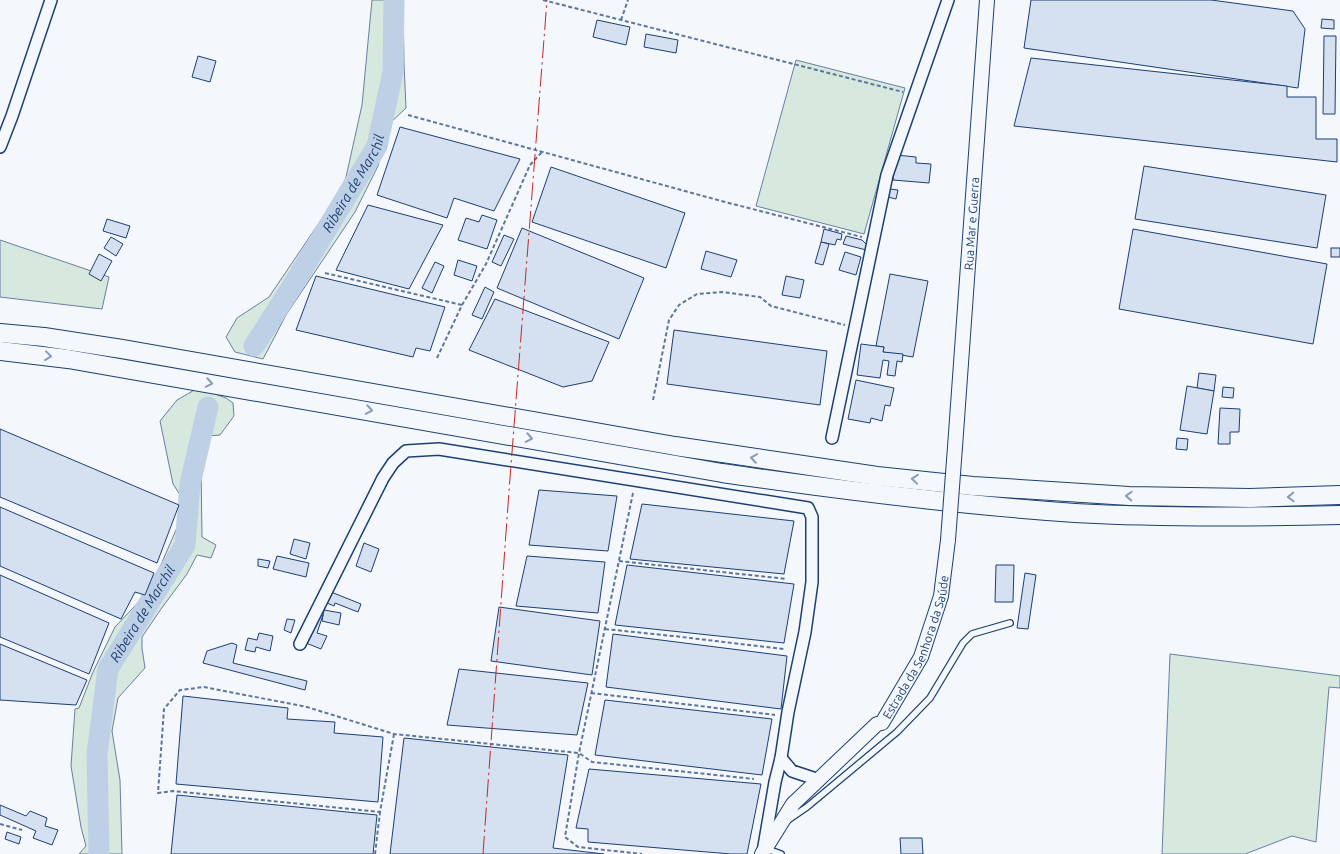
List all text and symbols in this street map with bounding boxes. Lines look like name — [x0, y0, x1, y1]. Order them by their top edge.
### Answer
water label: Ribeira de Marchil — [319, 133, 387, 235]
street label: Rua Mar e Guerra — [961, 177, 981, 271]
one-way arrow — [45, 350, 53, 361]
one-way arrow — [204, 377, 213, 387]
one-way arrow — [365, 405, 373, 415]
one-way arrow — [525, 433, 533, 443]
one-way arrow — [749, 453, 758, 463]
one-way arrow — [910, 474, 918, 485]
one-way arrow — [1125, 490, 1133, 501]
one-way arrow — [1287, 491, 1295, 502]
water label: Ribeira de Marchil — [106, 562, 179, 665]
street label: Estrada da Senhora da Saúde — [880, 574, 950, 721]

